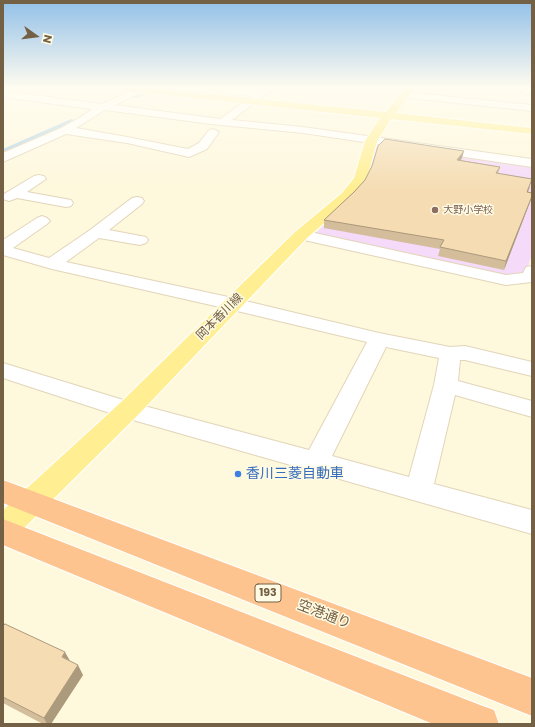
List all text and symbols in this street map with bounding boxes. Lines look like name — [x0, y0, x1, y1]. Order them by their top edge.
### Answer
north arrow — [16, 16, 56, 56]
text: N — [39, 33, 56, 45]
place label: 大野小学校 — [443, 204, 493, 216]
marker: 大野小学校 — [430, 205, 440, 215]
street label: 岡本香川線 — [194, 291, 246, 343]
place label: 香川三菱自動車 — [246, 466, 344, 482]
marker: 香川三菱自動車 — [233, 469, 243, 479]
road number: 193 — [255, 584, 281, 602]
street label: 空港通り — [295, 597, 353, 633]

